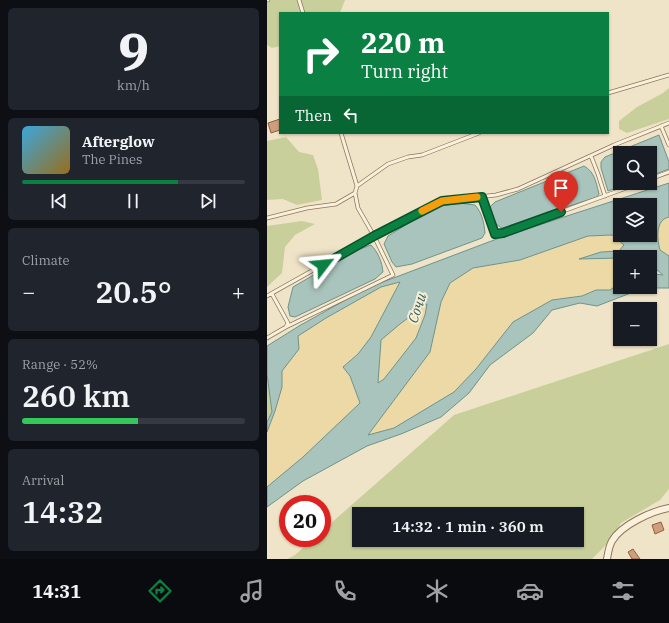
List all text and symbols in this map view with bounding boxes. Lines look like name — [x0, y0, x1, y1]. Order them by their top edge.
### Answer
text: 9 — [118, 17, 149, 84]
text: 220 m — [361, 24, 445, 61]
icon: right — [295, 28, 347, 80]
text: Turn right — [361, 60, 448, 83]
text: km/h — [117, 77, 150, 94]
icon: left — [340, 104, 362, 126]
text: Then — [295, 106, 332, 125]
text: Afterglow — [82, 132, 155, 151]
map controls — [613, 146, 657, 346]
button: search — [613, 146, 657, 190]
text: The Pines — [82, 151, 142, 168]
pin — [544, 171, 578, 212]
icon: arrive — [550, 177, 572, 199]
icon: previous — [48, 190, 70, 212]
icon: pause — [122, 190, 144, 212]
icon: next — [197, 190, 219, 212]
button: layers — [613, 198, 657, 242]
position arrow — [302, 244, 344, 286]
button: + — [613, 250, 657, 294]
text: Climate — [22, 252, 69, 269]
text: 20.5° — [95, 272, 172, 311]
text: − — [22, 277, 35, 306]
text: + — [232, 277, 245, 306]
water label: Сочи — [404, 291, 430, 325]
button: − — [613, 302, 657, 346]
text: Range · 52% — [22, 356, 98, 373]
text: 260 km — [22, 376, 130, 415]
text: Arrival — [22, 472, 64, 489]
text: 14:32 — [22, 492, 103, 531]
speed limit sign: 20 — [279, 495, 331, 547]
text: 14:32 · 1 min · 360 m — [392, 517, 544, 536]
icon: directions — [146, 577, 174, 605]
icon: music — [238, 577, 266, 605]
icon: phone — [331, 577, 359, 605]
icon: climate — [423, 577, 451, 605]
icon: car — [516, 577, 544, 605]
icon: filters — [609, 577, 637, 605]
text: 14:31 — [32, 580, 81, 603]

